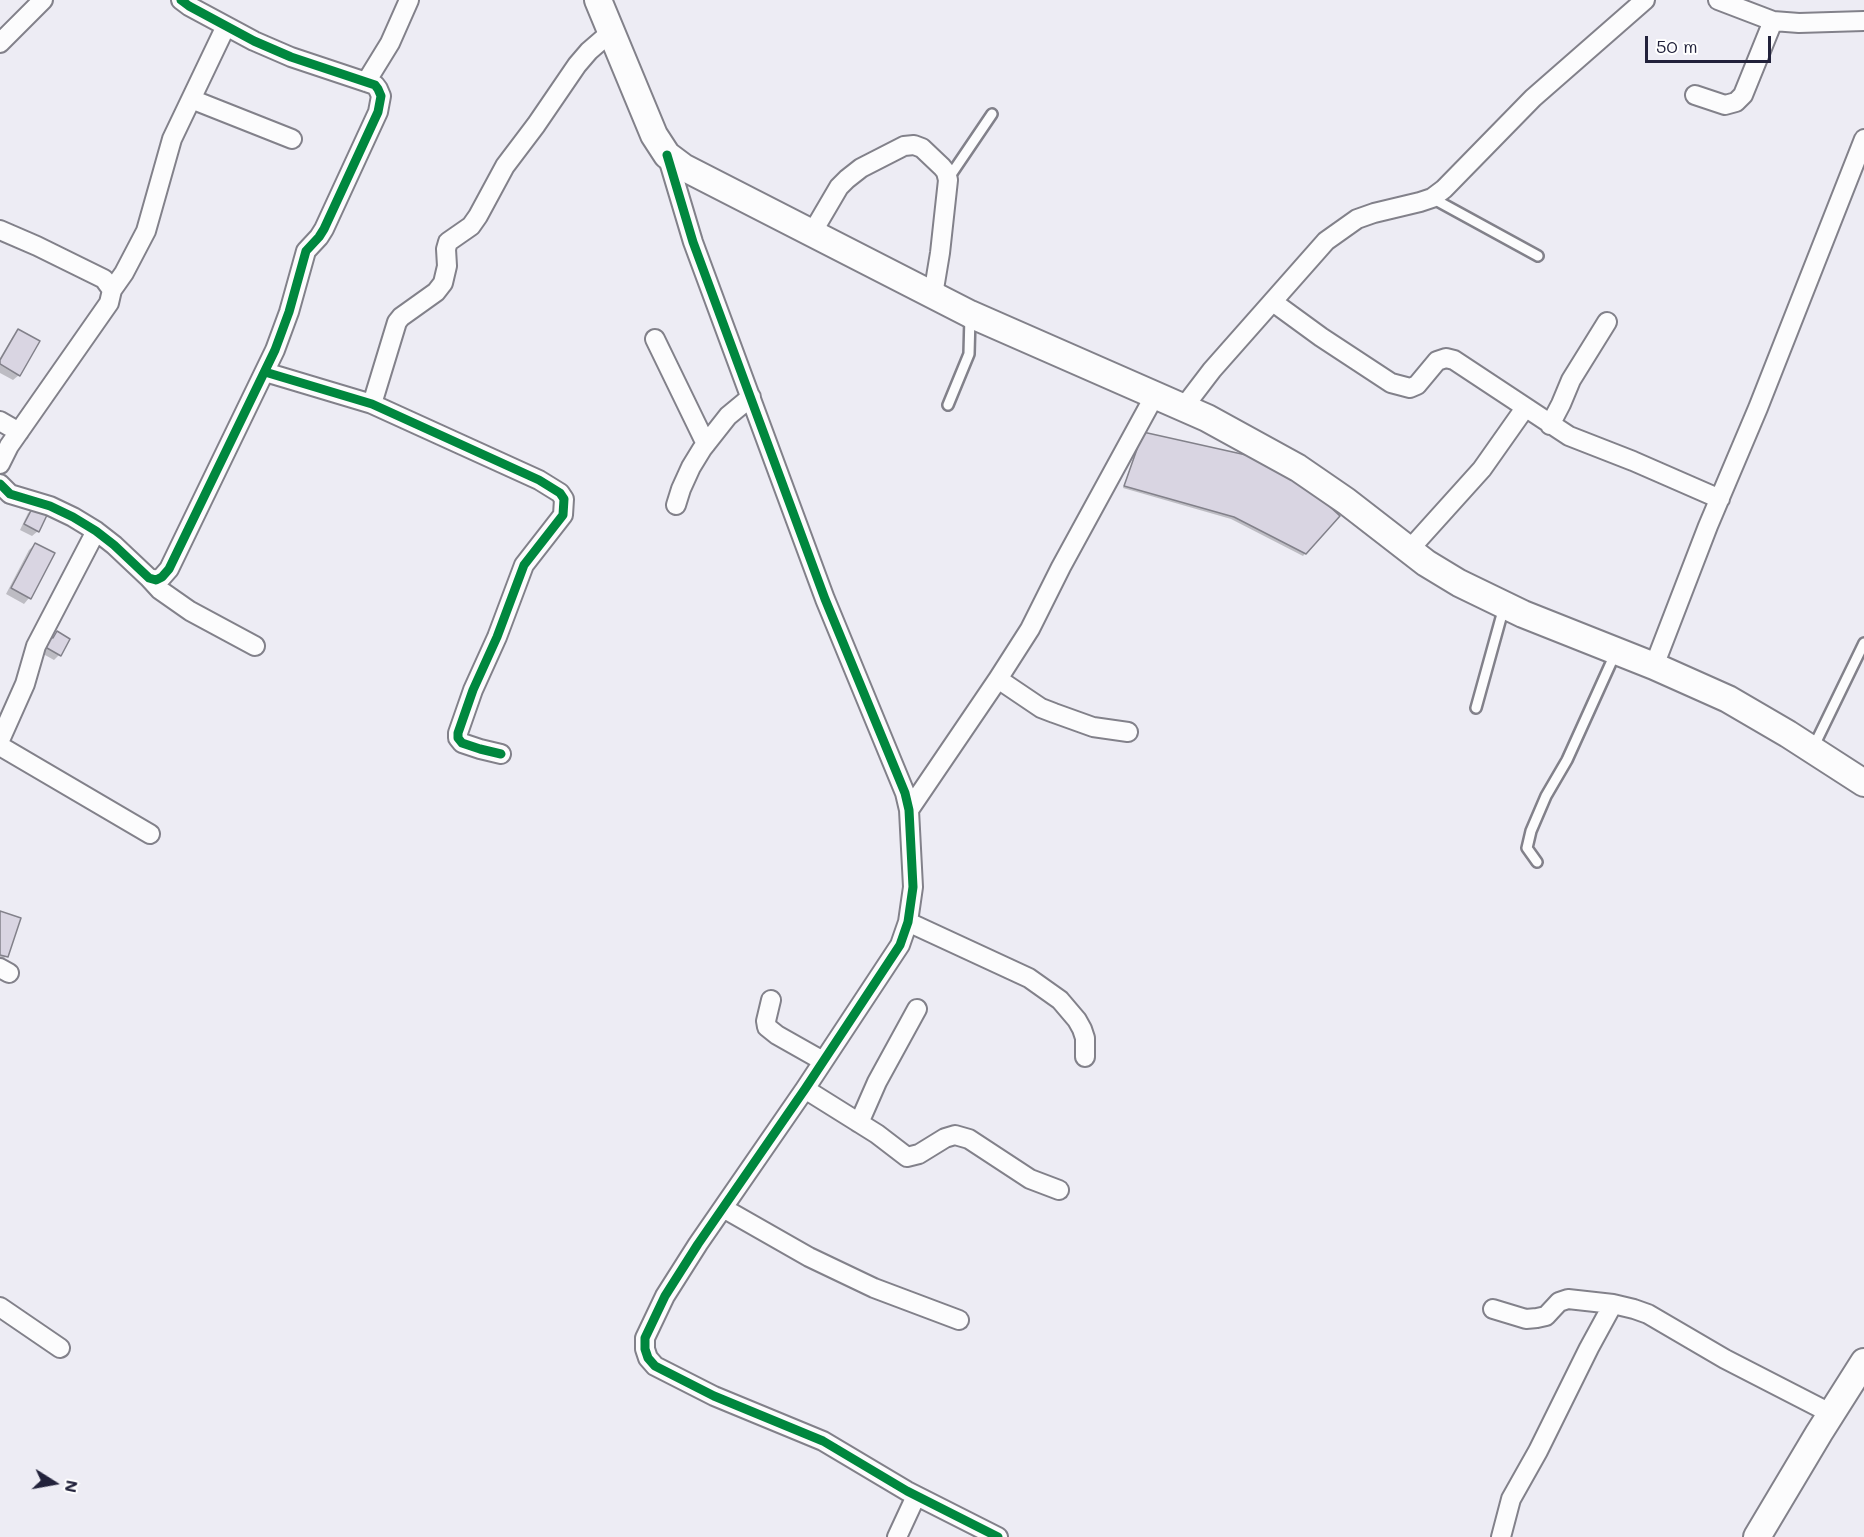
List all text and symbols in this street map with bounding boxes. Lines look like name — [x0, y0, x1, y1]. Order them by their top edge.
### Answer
scale bar — [1648, 24, 1774, 62]
text: 50 m — [1656, 34, 1698, 58]
north arrow — [24, 1453, 84, 1513]
text: N — [61, 1479, 84, 1494]

